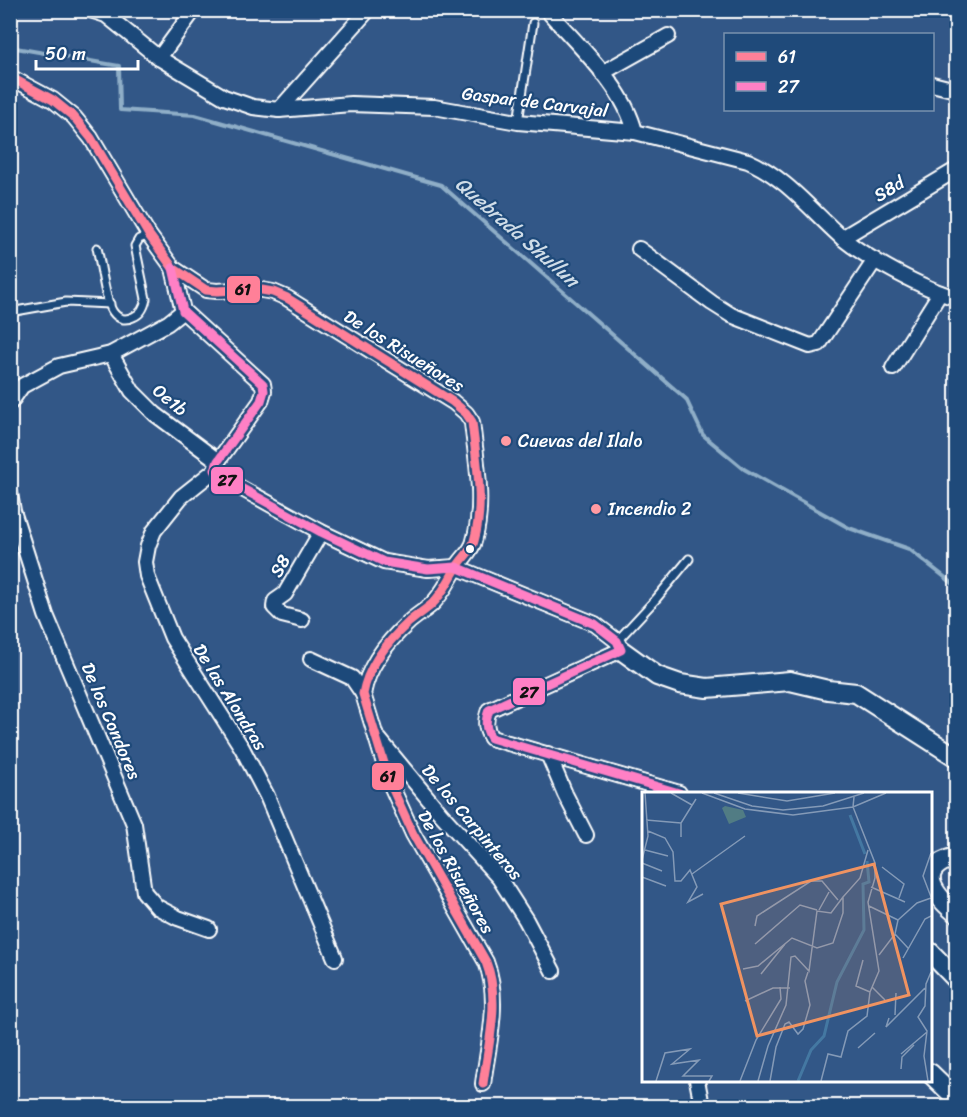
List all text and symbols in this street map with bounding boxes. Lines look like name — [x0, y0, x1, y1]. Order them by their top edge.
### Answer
scale bar — [36, 33, 138, 71]
legend — [724, 33, 934, 111]
text: 50 m — [45, 38, 86, 70]
text: 61 — [778, 41, 796, 73]
text: 27 — [778, 71, 800, 103]
street label: Gaspar de Carvajal — [460, 77, 611, 127]
street label: S8d — [867, 166, 912, 211]
water label: Quebrada Shullun — [447, 168, 589, 298]
line badge: 61 — [226, 275, 261, 304]
text: 61 — [234, 275, 251, 304]
street label: De los Risueñores — [337, 301, 471, 401]
street label: Oe1b — [145, 375, 195, 425]
place label: Cuevas del Ilalo — [518, 425, 642, 457]
marker: Cuevas del Ilalo — [499, 434, 513, 448]
line badge: 27 — [210, 466, 244, 495]
text: 27 — [217, 466, 238, 495]
place label: Incendio 2 — [607, 493, 691, 525]
marker: Incendio 2 — [589, 502, 603, 516]
unlabelled marker — [464, 543, 476, 555]
street label: S8 — [261, 548, 299, 584]
street label: De las Alondras — [184, 637, 276, 758]
street label: De los Condores — [72, 657, 150, 785]
line badge: 27 — [512, 677, 546, 706]
text: 27 — [519, 678, 540, 707]
street label: De los Carpinteros — [413, 756, 531, 888]
line badge: 61 — [371, 762, 405, 791]
text: 61 — [379, 762, 396, 791]
inset map — [642, 792, 931, 1081]
street label: De los Risueñores — [409, 804, 504, 941]

